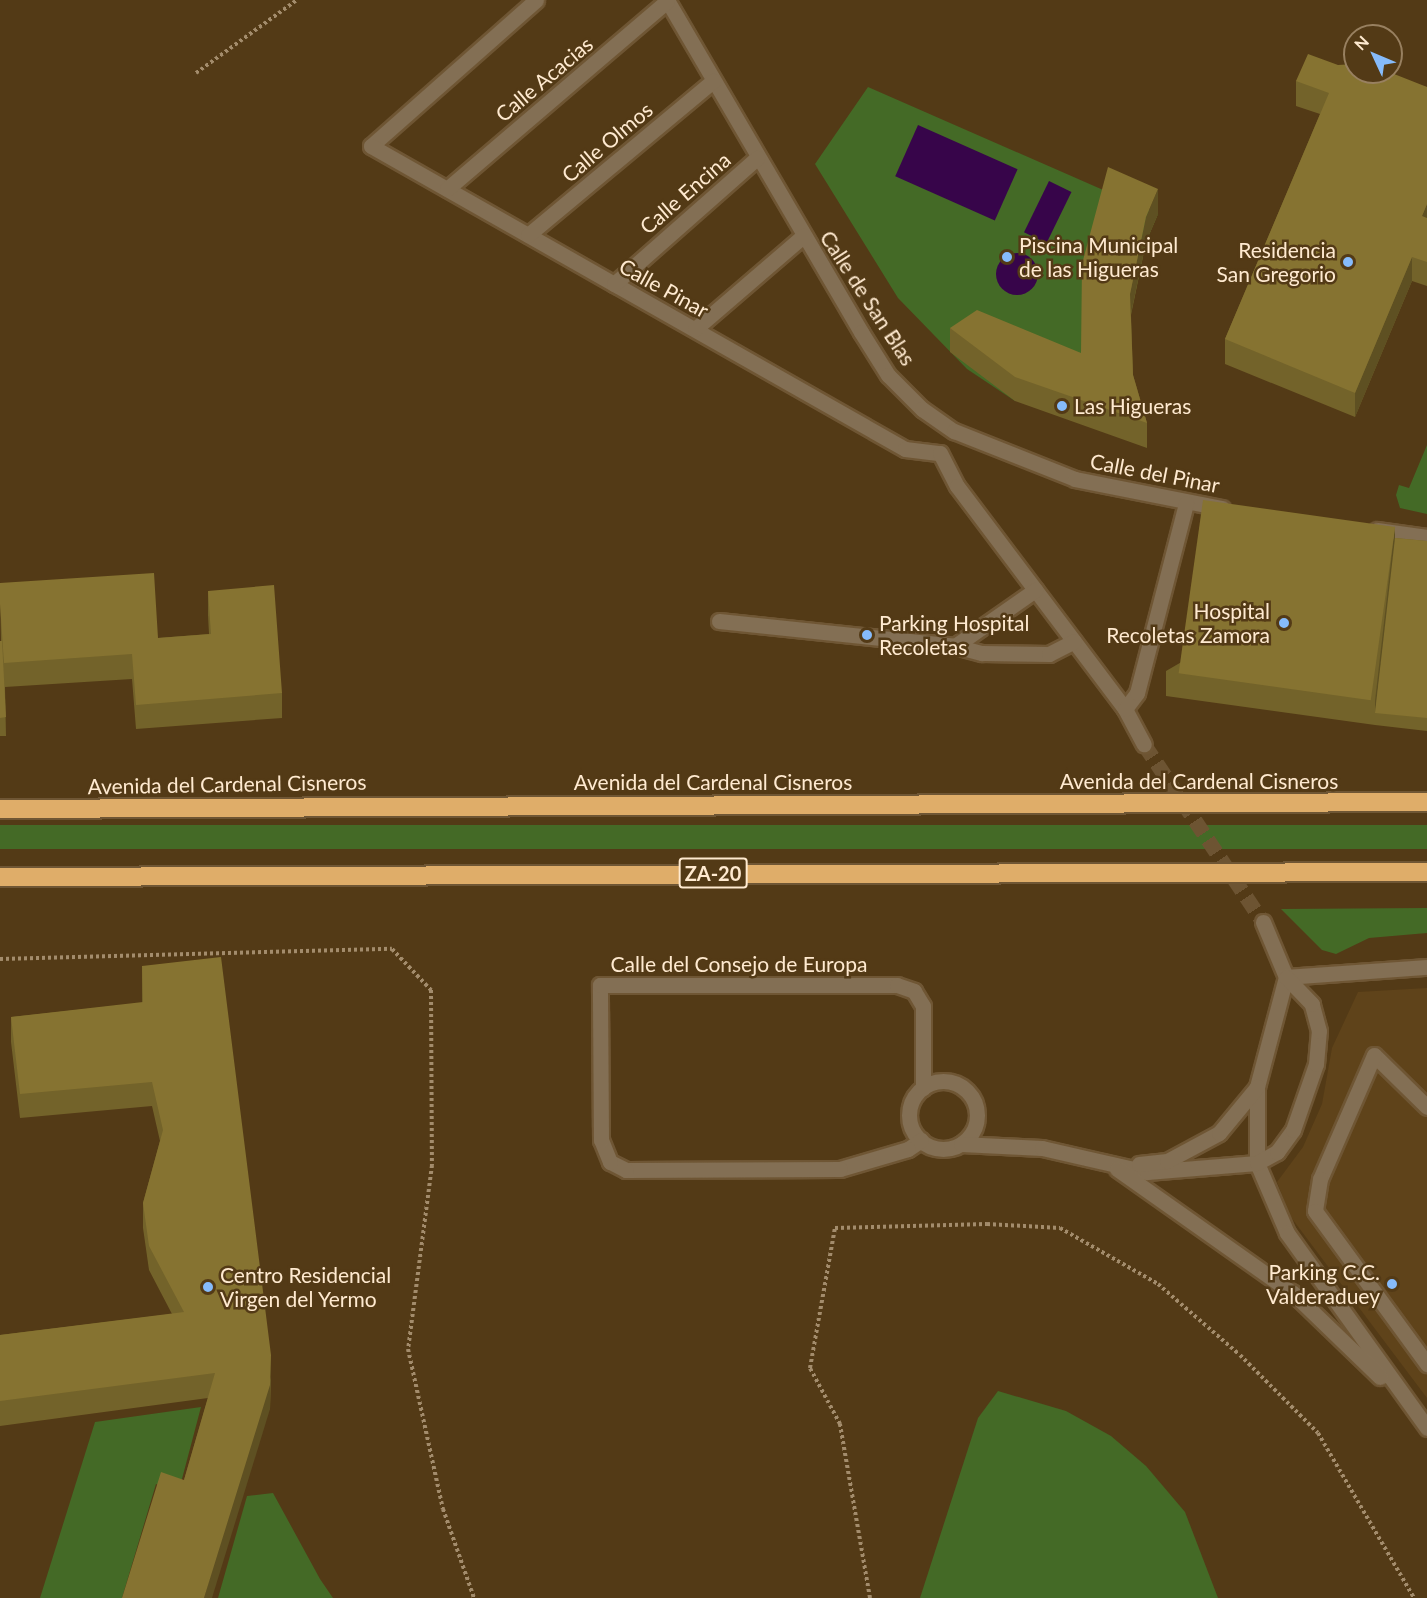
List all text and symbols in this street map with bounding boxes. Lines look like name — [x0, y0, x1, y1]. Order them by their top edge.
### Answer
north arrow — [1343, 24, 1403, 84]
street label: Calle Acacias — [490, 31, 598, 127]
text: N — [1350, 32, 1372, 54]
street label: Calle Olmos — [557, 97, 657, 187]
street label: Calle Encina — [635, 147, 735, 239]
street label: Calle de San Blas — [815, 226, 921, 370]
place label: Piscina Municipal de las Higueras — [1019, 232, 1178, 282]
place label: Residencia San Gregorio — [1216, 237, 1336, 287]
marker: Piscina Municipal de las Higueras — [1000, 250, 1014, 264]
street label: Calle Pinar — [615, 253, 713, 323]
marker: Residencia San Gregorio — [1341, 255, 1355, 269]
place label: Las Higueras — [1074, 393, 1191, 419]
marker: Las Higueras — [1055, 399, 1069, 413]
street label: Calle del Pinar — [1088, 448, 1222, 498]
place label: Hospital Recoletas Zamora — [1106, 598, 1270, 648]
place label: Parking Hospital Recoletas — [879, 610, 1030, 660]
marker: Hospital Recoletas Zamora — [1275, 614, 1293, 632]
marker: Parking Hospital Recoletas — [860, 628, 874, 642]
street label: Avenida del Cardenal Cisneros — [1060, 768, 1338, 794]
street label: Avenida del Cardenal Cisneros — [87, 769, 367, 799]
street label: Avenida del Cardenal Cisneros — [574, 769, 852, 795]
road number: ZA-20 — [678, 856, 748, 890]
street label: Calle del Consejo de Europa — [611, 951, 867, 977]
place label: Parking C.C. Valderaduey — [1266, 1259, 1380, 1309]
place label: Centro Residencial Virgen del Yermo — [220, 1262, 391, 1312]
marker: Parking C.C. Valderaduey — [1385, 1277, 1399, 1291]
marker: Centro Residencial Virgen del Yermo — [201, 1280, 215, 1294]

